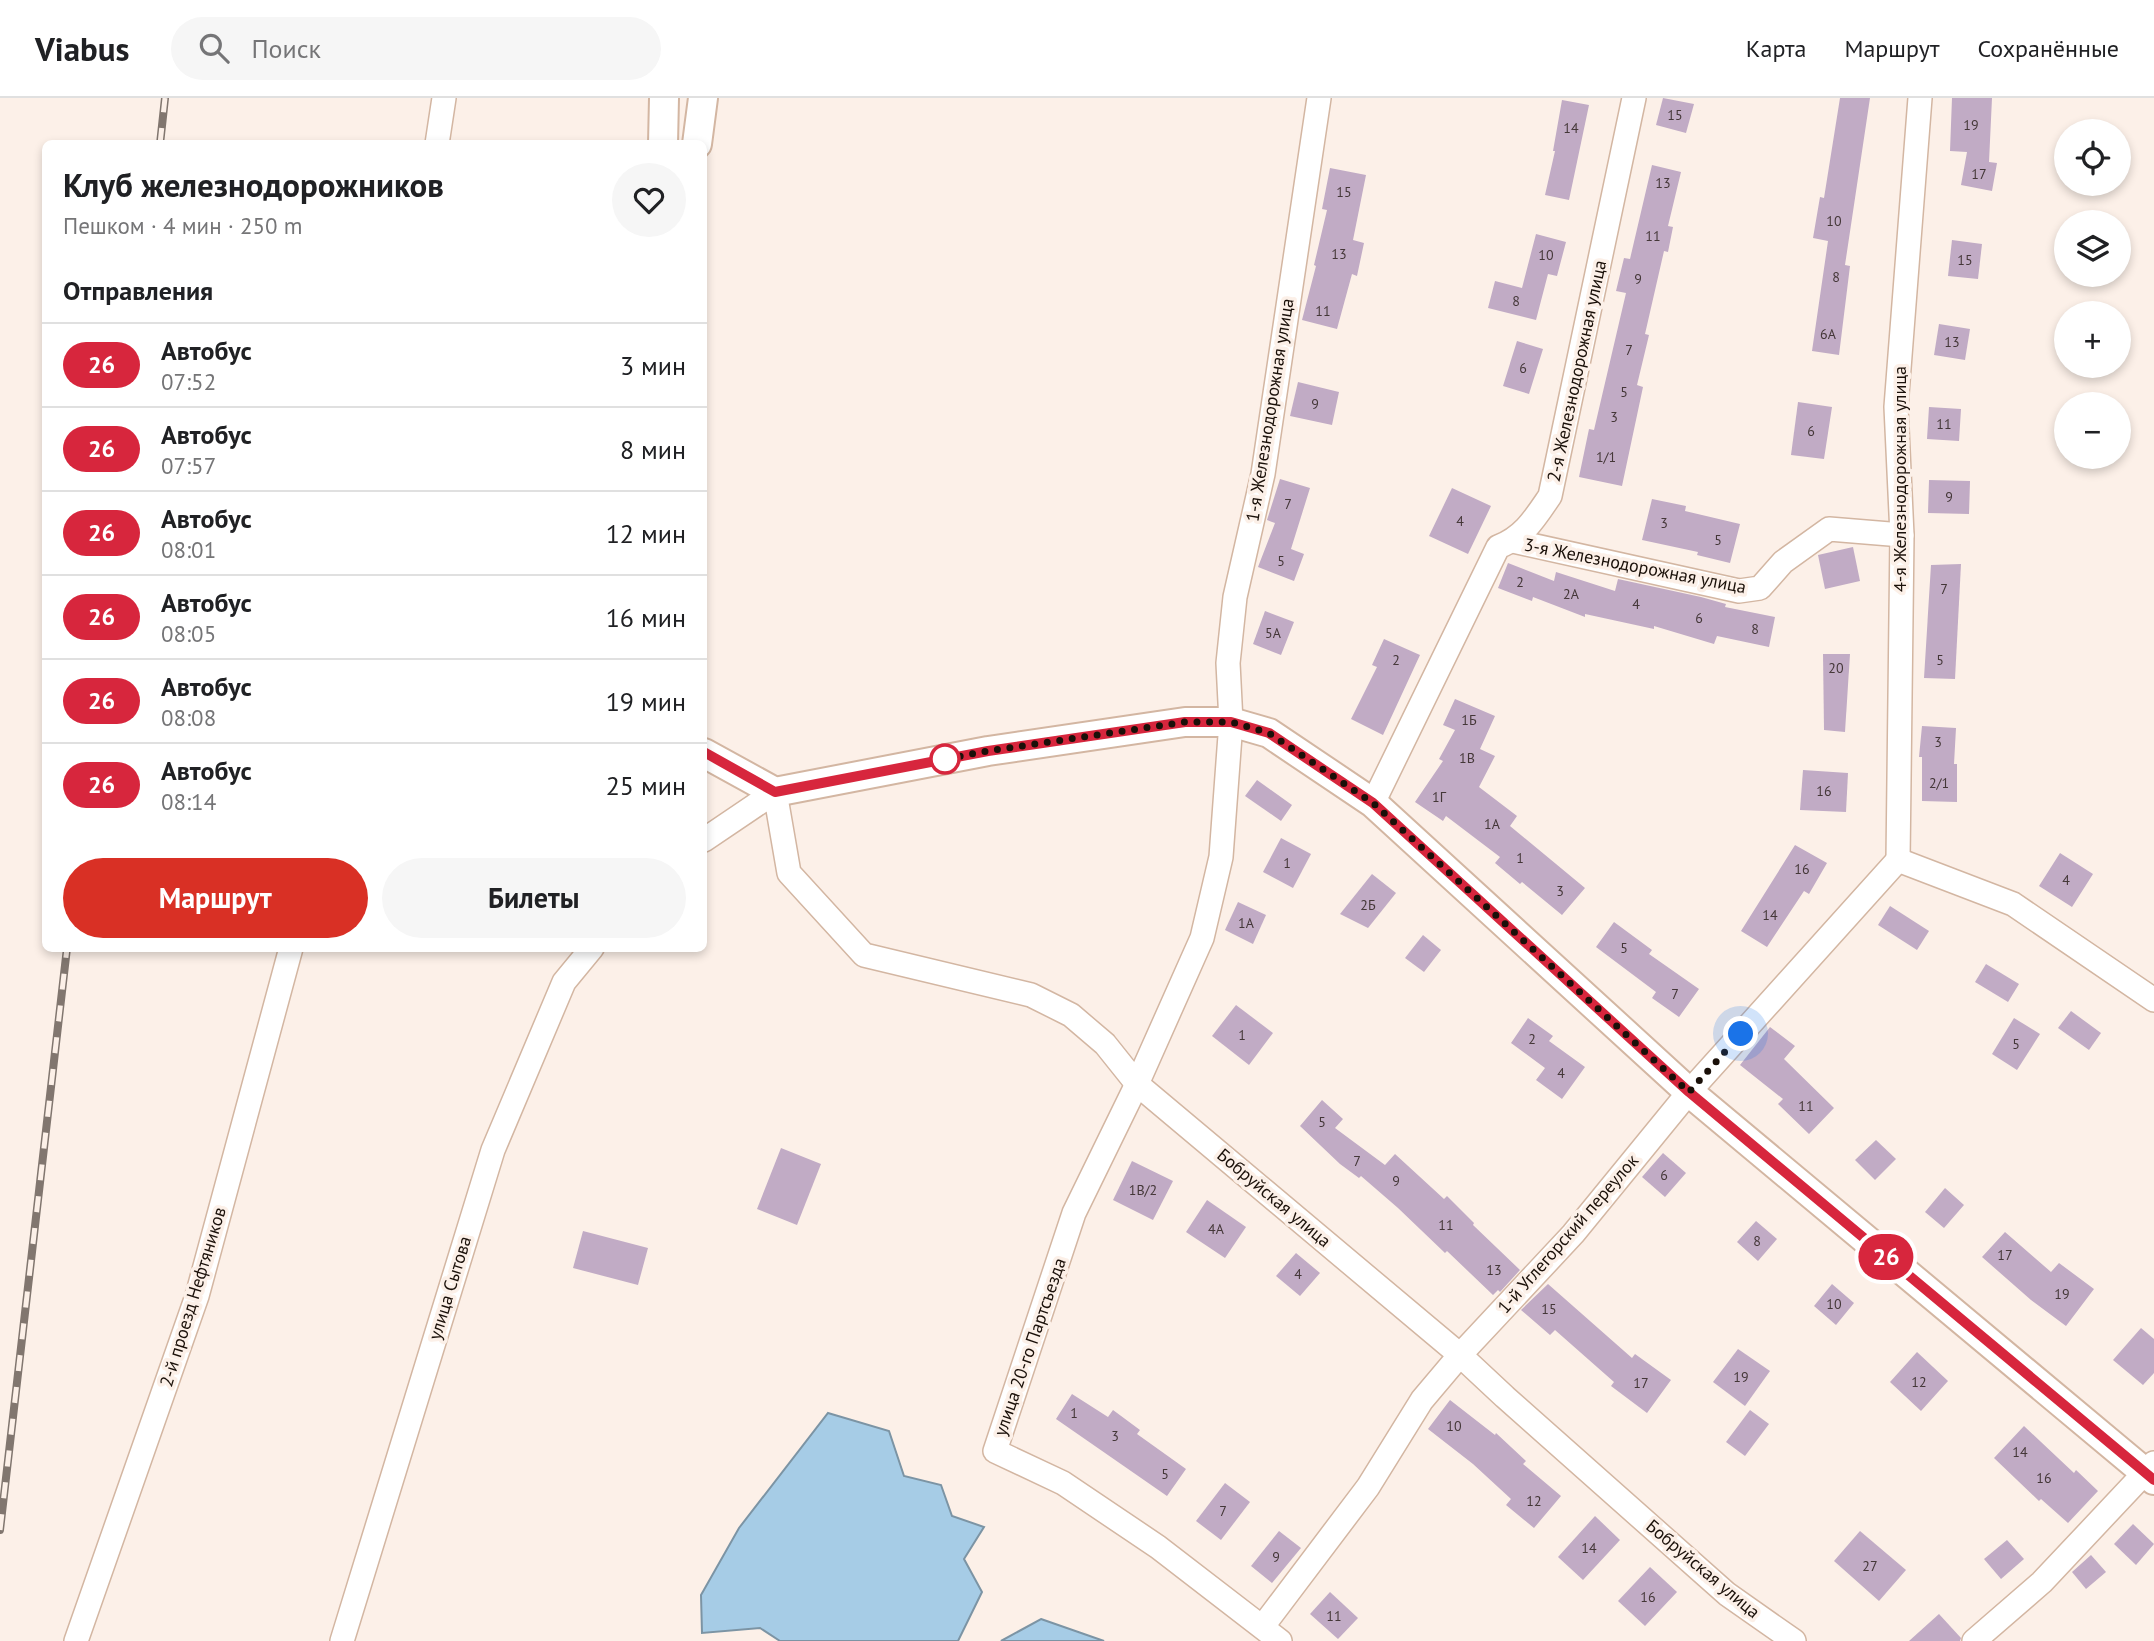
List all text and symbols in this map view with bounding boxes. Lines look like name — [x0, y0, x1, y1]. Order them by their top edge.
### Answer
search box — [171, 17, 661, 80]
text: Viabus — [35, 27, 129, 70]
icon: search — [195, 29, 233, 67]
text: Поиск — [251, 32, 321, 65]
text: Карта — [1746, 33, 1806, 64]
text: Маршрут — [1844, 33, 1939, 64]
text: Сохранённые — [1977, 33, 2119, 64]
house number: 15 — [1667, 106, 1683, 124]
house number: 19 — [1963, 116, 1979, 134]
house number: 14 — [1563, 119, 1579, 137]
map controls — [2054, 119, 2131, 469]
button: locate — [2054, 119, 2131, 196]
text: Клуб железнодорожников — [63, 163, 444, 206]
button: heart — [612, 163, 686, 237]
house number: 17 — [1971, 165, 1987, 183]
house number: 13 — [1655, 174, 1671, 192]
house number: 15 — [1336, 183, 1352, 201]
button: layers — [2054, 210, 2131, 287]
text: Пешком · 4 мин · 250 m — [63, 211, 302, 240]
house number: 10 — [1826, 212, 1842, 230]
house number: 11 — [1645, 227, 1661, 245]
house number: 13 — [1331, 245, 1347, 263]
house number: 10 — [1538, 246, 1554, 264]
house number: 15 — [1957, 251, 1973, 269]
street label: 2-я Железнодорожная улица — [1542, 258, 1611, 484]
house number: 8 — [1832, 268, 1840, 286]
house number: 9 — [1634, 270, 1642, 288]
text: Отправления — [63, 274, 213, 307]
house number: 8 — [1512, 292, 1520, 310]
street label: 1-я Железнодорожная улица — [1240, 297, 1299, 523]
button: + — [2054, 301, 2131, 378]
house number: 11 — [1315, 302, 1331, 320]
house number: 6А — [1820, 325, 1837, 343]
house number: 13 — [1944, 333, 1960, 351]
text: Автобус — [161, 334, 252, 367]
house number: 7 — [1625, 341, 1633, 359]
text: 26 — [88, 349, 115, 380]
text: 3 мин — [620, 349, 686, 382]
house number: 6 — [1519, 359, 1527, 377]
street label: 4-я Железнодорожная улица — [1888, 366, 1911, 592]
text: 07:52 — [161, 367, 216, 396]
house number: 5 — [1620, 383, 1628, 401]
button: − — [2054, 392, 2131, 469]
house number: 9 — [1311, 395, 1319, 413]
house number: 3 — [1610, 408, 1618, 426]
house number: 11 — [1936, 415, 1952, 433]
text: Автобус — [161, 418, 252, 451]
house number: 6 — [1807, 422, 1815, 440]
text: 26 — [88, 433, 115, 464]
text: 8 мин — [620, 433, 686, 466]
house number: 1/1 — [1596, 448, 1616, 466]
text: 07:57 — [161, 451, 216, 480]
house number: 9 — [1945, 488, 1953, 506]
house number: 7 — [1284, 495, 1292, 513]
text: Автобус — [161, 502, 252, 535]
house number: 4 — [1456, 512, 1464, 530]
house number: 3 — [1660, 514, 1668, 532]
text: 26 — [88, 517, 115, 548]
text: 12 мин — [606, 517, 686, 550]
house number: 5 — [1714, 531, 1722, 549]
street label: 3-я Железнодорожная улица — [1522, 533, 1748, 598]
text: 08:01 — [161, 535, 216, 564]
house number: 5 — [1277, 552, 1285, 570]
house number: 2 — [1516, 573, 1524, 591]
house number: 7 — [1940, 580, 1948, 598]
house number: 2А — [1563, 585, 1580, 603]
text: Автобус — [161, 586, 252, 619]
house number: 4 — [1632, 595, 1640, 613]
text: 26 — [88, 601, 115, 632]
text: 16 мин — [606, 601, 686, 634]
house number: 6 — [1695, 609, 1703, 627]
text: 08:05 — [161, 619, 216, 648]
house number: 8 — [1751, 620, 1759, 638]
house number: 5А — [1265, 624, 1282, 642]
house number: 2 — [1392, 651, 1400, 669]
house number: 5 — [1936, 651, 1944, 669]
house number: 20 — [1828, 659, 1844, 677]
text: Автобус — [161, 670, 252, 703]
text: 26 — [88, 685, 115, 716]
text: 19 мин — [606, 685, 686, 718]
text: 08:08 — [161, 703, 216, 732]
house number: 1Б — [1461, 711, 1477, 729]
house number: 3 — [1934, 733, 1942, 751]
unlabelled marker — [930, 744, 960, 774]
house number: 1В — [1459, 749, 1475, 767]
text: Автобус — [161, 754, 252, 787]
text: 26 — [88, 769, 115, 800]
text: 25 мин — [606, 769, 686, 802]
house number: 2/1 — [1929, 774, 1949, 792]
house number: 16 — [1816, 782, 1832, 800]
text: 08:14 — [161, 787, 216, 816]
house number: 1Г — [1432, 788, 1447, 806]
house number: 1А — [1484, 815, 1501, 833]
house number: 1 — [1516, 849, 1524, 867]
house number: 1 — [1283, 854, 1291, 872]
button: Маршрут — [63, 858, 368, 938]
button: Билеты — [382, 858, 686, 938]
house number: 16 — [1794, 860, 1810, 878]
house number: 4 — [2062, 871, 2070, 889]
house number: 3 — [1556, 882, 1564, 900]
house number: 2Б — [1360, 896, 1376, 914]
house number: 14 — [1762, 906, 1778, 924]
house number: 1А — [1238, 914, 1255, 932]
house number: 5 — [1620, 939, 1628, 957]
house number: 7 — [1671, 985, 1679, 1003]
your location — [1723, 1016, 1758, 1051]
house number: 1 — [1238, 1026, 1246, 1044]
house number: 2 — [1528, 1030, 1536, 1048]
house number: 5 — [2012, 1035, 2020, 1053]
house number: 4 — [1557, 1064, 1565, 1082]
house number: 11 — [1798, 1097, 1814, 1115]
house number: 5 — [1318, 1113, 1326, 1131]
street label: Бобруйская улица — [1213, 1143, 1336, 1252]
street label: 1-й Углегорский переулок — [1492, 1149, 1643, 1318]
house number: 7 — [1353, 1152, 1361, 1170]
house number: 6 — [1660, 1166, 1668, 1184]
house number: 9 — [1392, 1172, 1400, 1190]
house number: 1В/2 — [1129, 1181, 1157, 1199]
street label: 2-й проезд Нефтяников — [154, 1204, 231, 1390]
house number: 11 — [1438, 1216, 1454, 1234]
house number: 4А — [1208, 1220, 1225, 1238]
house number: 8 — [1753, 1232, 1761, 1250]
street label: улица Сытова — [423, 1233, 476, 1342]
line badge: 26 — [1854, 1234, 1918, 1280]
text: 26 — [1872, 1241, 1900, 1272]
house number: 17 — [1997, 1246, 2013, 1264]
street label: улица 20-го Партсъезда — [988, 1255, 1071, 1439]
house number: 13 — [1486, 1261, 1502, 1279]
house number: 4 — [1294, 1265, 1302, 1283]
house number: 19 — [2054, 1285, 2070, 1303]
house number: 10 — [1826, 1295, 1842, 1313]
house number: 15 — [1541, 1300, 1557, 1318]
house number: 19 — [1733, 1368, 1749, 1386]
house number: 12 — [1911, 1373, 1927, 1391]
house number: 17 — [1633, 1374, 1649, 1392]
house number: 1 — [1070, 1404, 1078, 1422]
house number: 10 — [1446, 1417, 1462, 1435]
house number: 3 — [1111, 1427, 1119, 1445]
house number: 14 — [2012, 1443, 2028, 1461]
house number: 5 — [1161, 1465, 1169, 1483]
house number: 16 — [2036, 1469, 2052, 1487]
house number: 12 — [1526, 1492, 1542, 1510]
house number: 7 — [1219, 1502, 1227, 1520]
street label: Бобруйская улица — [1642, 1514, 1765, 1623]
house number: 14 — [1581, 1539, 1597, 1557]
house number: 9 — [1272, 1548, 1280, 1566]
house number: 27 — [1862, 1557, 1878, 1575]
house number: 16 — [1640, 1588, 1656, 1606]
house number: 11 — [1326, 1607, 1342, 1625]

